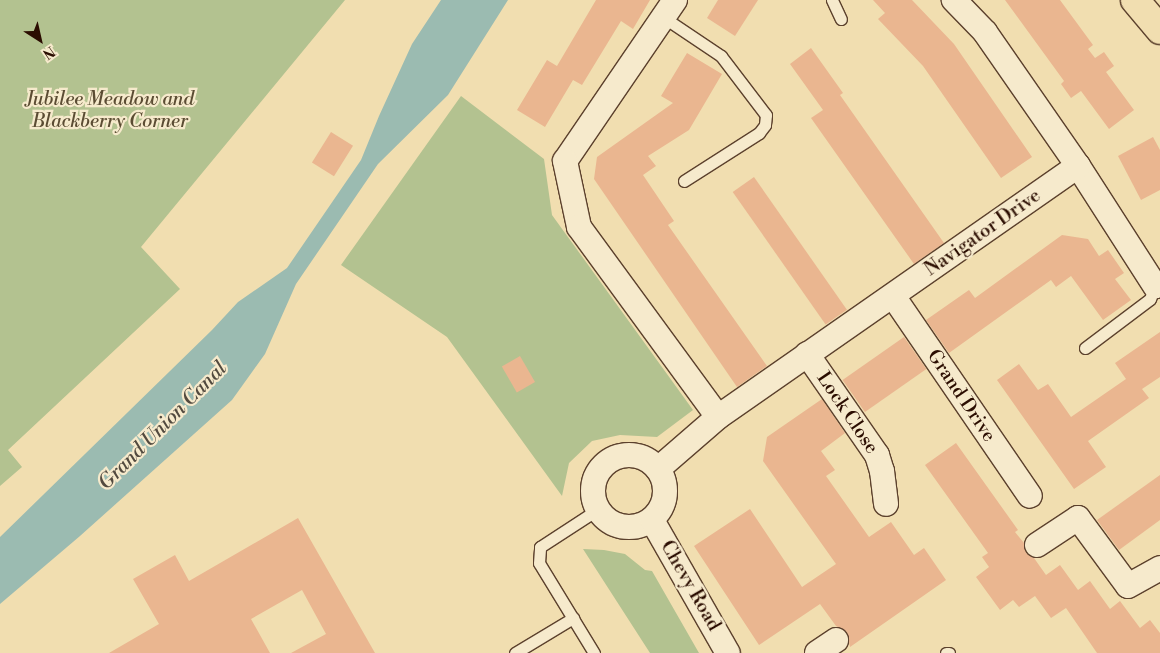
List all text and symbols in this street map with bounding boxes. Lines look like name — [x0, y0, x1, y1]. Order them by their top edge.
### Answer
north arrow — [15, 15, 65, 65]
text: N — [39, 42, 58, 63]
park label: Jubilee Meadow and Blackberry Corner — [26, 89, 194, 133]
street label: Navigator Drive — [921, 185, 1045, 281]
street label: Grand Drive — [922, 346, 1000, 446]
water label: Grand Union Canal — [94, 357, 232, 495]
street label: Lock Close — [811, 368, 883, 458]
street label: Chevy Road — [655, 537, 725, 635]

